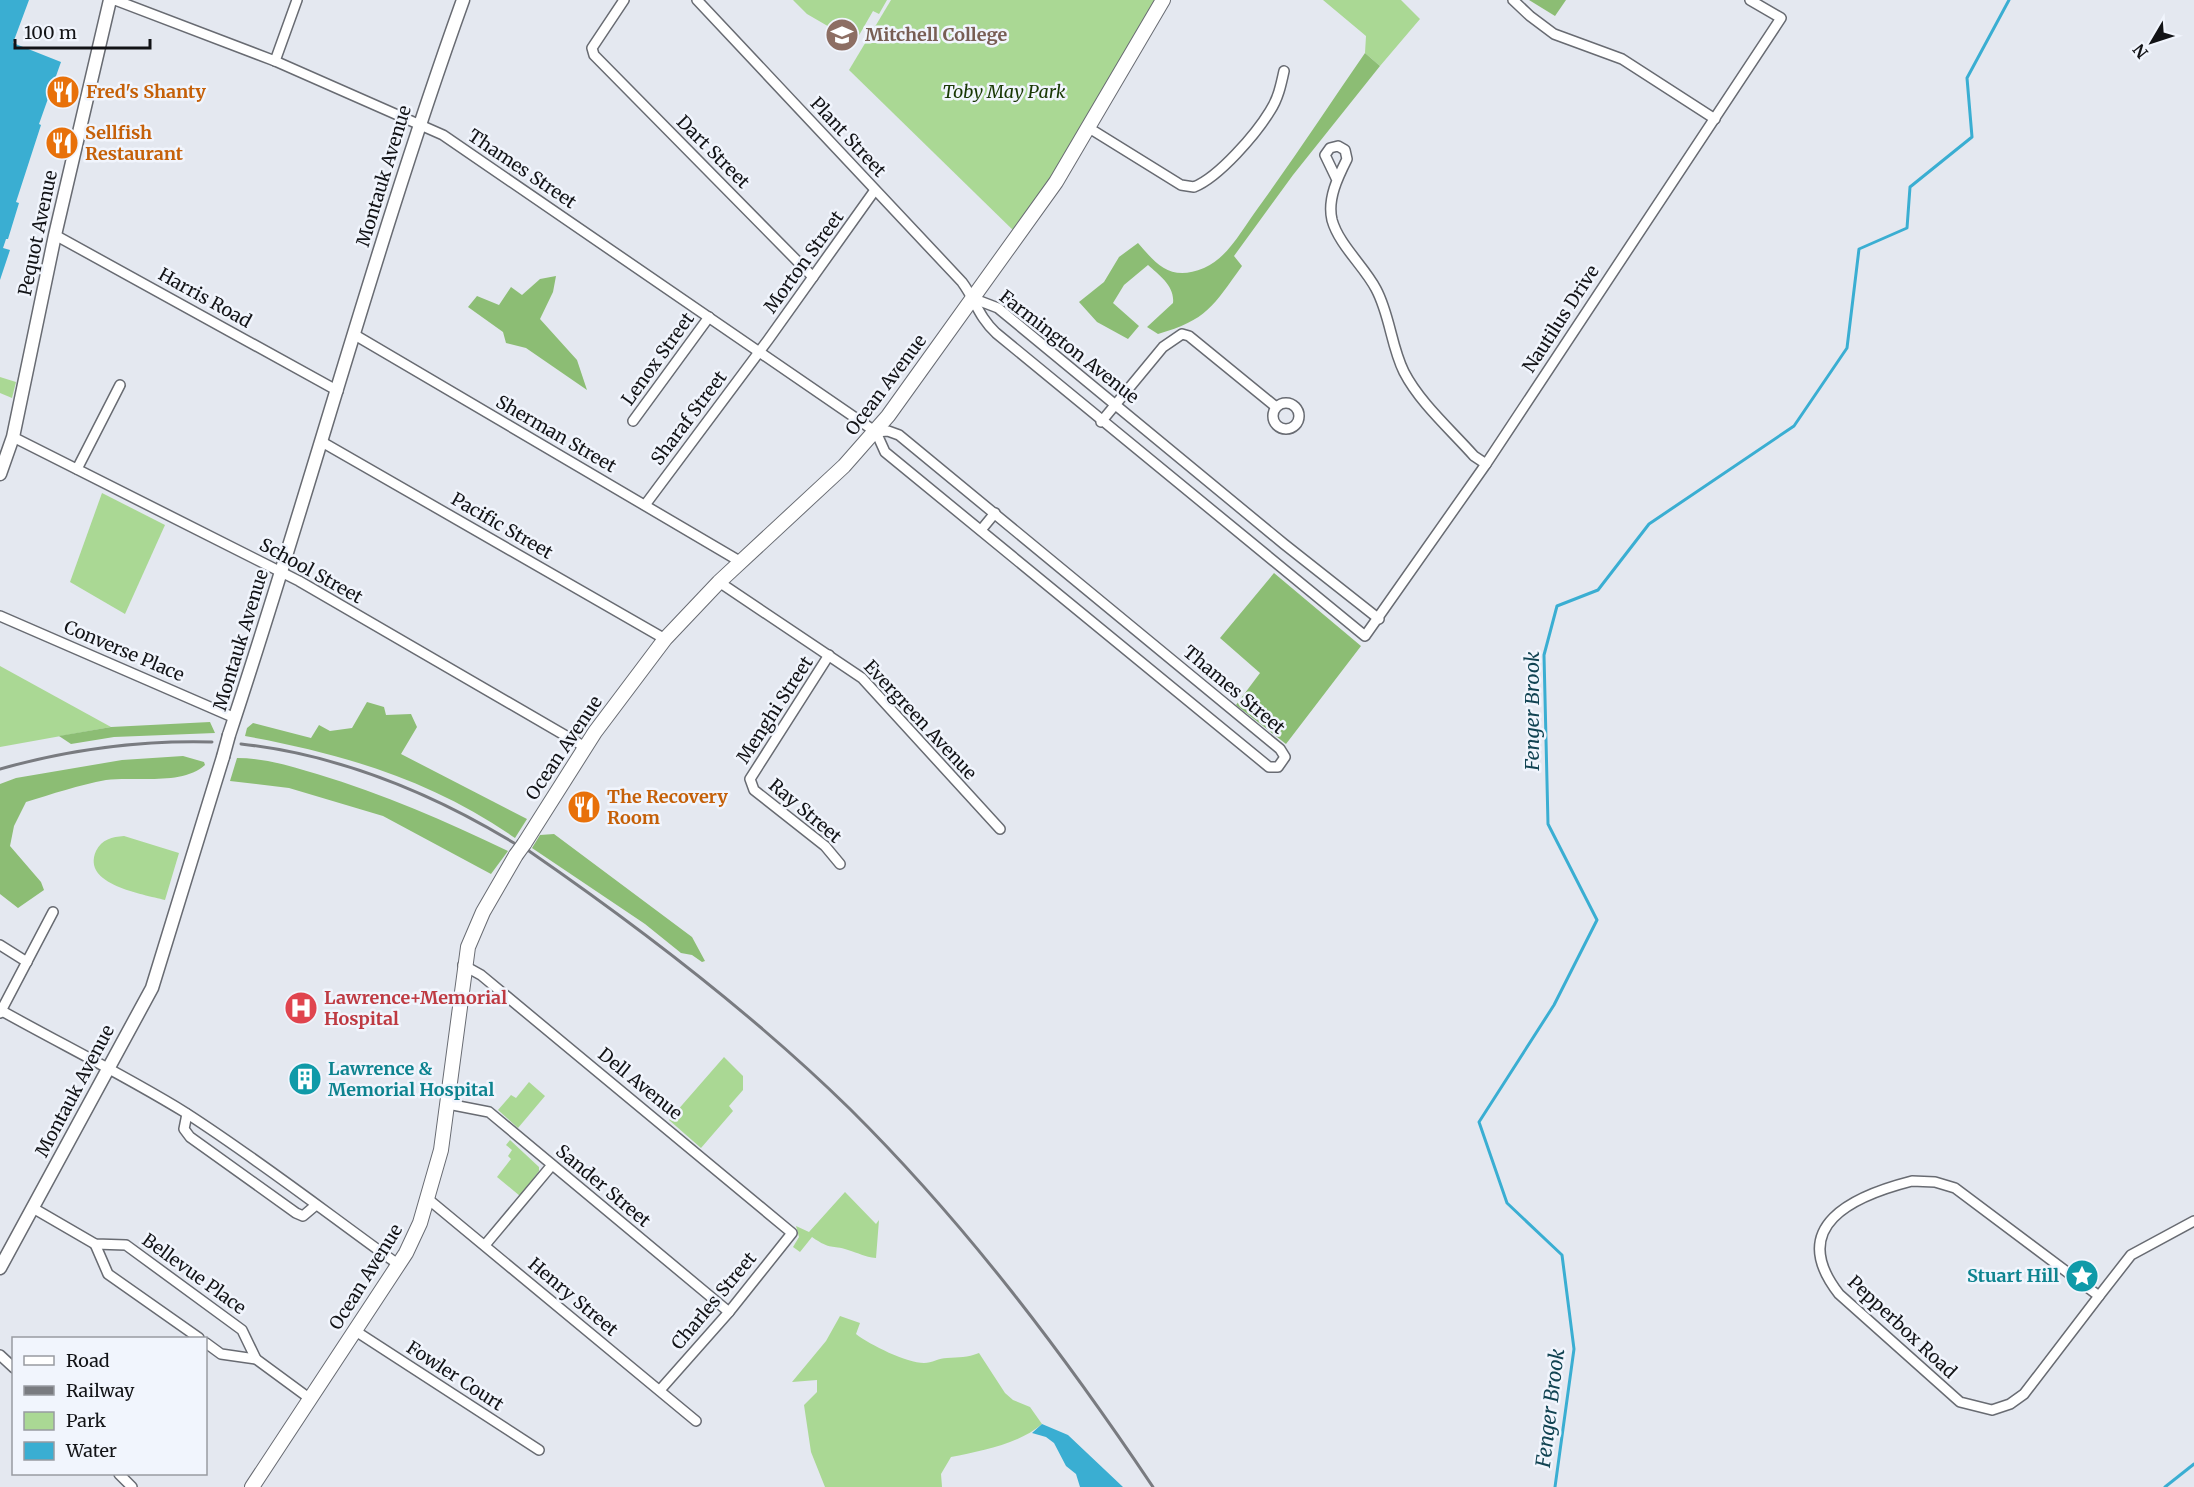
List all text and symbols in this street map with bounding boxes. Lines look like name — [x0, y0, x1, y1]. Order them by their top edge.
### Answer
scale bar — [15, 12, 150, 50]
north arrow — [2122, 12, 2182, 72]
school or university icon: Mitchell College — [824, 17, 860, 53]
text: 100 m — [24, 21, 77, 44]
place label: Mitchell College — [865, 23, 1007, 46]
text: N — [2128, 40, 2152, 63]
restaurant icon: Fred's Shanty — [45, 74, 81, 110]
place label: Fred's Shanty — [86, 80, 206, 103]
park label: Toby May Park — [942, 80, 1066, 103]
street label: Plant Street — [806, 92, 891, 181]
street label: Montauk Avenue — [351, 103, 416, 249]
street label: Dart Street — [672, 110, 755, 193]
place label: Sellfish Restaurant — [85, 121, 184, 165]
street label: Thames Street — [464, 124, 581, 213]
restaurant icon: Sellfish Restaurant — [44, 125, 80, 161]
street label: Pequot Avenue — [13, 168, 62, 298]
street label: Morton Street — [759, 206, 848, 317]
street label: Nautilus Drive — [1517, 261, 1604, 377]
street label: Harris Road — [155, 263, 256, 333]
street label: Farmington Avenue — [995, 285, 1144, 408]
street label: Lenox Street — [616, 308, 699, 410]
street label: Ocean Avenue — [840, 330, 931, 440]
street label: Sharaf Street — [646, 366, 732, 469]
street label: Sherman Street — [492, 390, 621, 477]
street label: Pacific Street — [447, 487, 557, 564]
street label: School Street — [256, 533, 367, 608]
street label: Montauk Avenue — [208, 567, 273, 713]
street label: Converse Place — [61, 615, 188, 686]
street label: Thames Street — [1179, 640, 1290, 739]
water label: Fenger Brook — [1519, 651, 1544, 772]
street label: Menghi Street — [731, 652, 818, 768]
street label: Evergreen Avenue — [859, 655, 982, 784]
street label: Ocean Avenue — [520, 691, 607, 804]
street label: Ray Street — [764, 773, 846, 848]
place label: The Recovery Room — [607, 785, 728, 829]
restaurant icon: The Recovery Room — [566, 789, 602, 825]
place label: Lawrence+Memorial Hospital — [324, 986, 507, 1030]
hospital icon: Lawrence+Memorial Hospital — [283, 990, 319, 1026]
street label: Montauk Avenue — [30, 1021, 119, 1161]
street label: Dell Avenue — [593, 1043, 687, 1125]
place label: Lawrence & Memorial Hospital — [328, 1057, 494, 1101]
building icon: Lawrence & Memorial Hospital — [287, 1061, 323, 1097]
street label: Sander Street — [551, 1139, 655, 1232]
street label: Ocean Avenue — [324, 1219, 407, 1334]
street label: Bellevue Place — [138, 1228, 251, 1319]
street label: Charles Street — [666, 1247, 761, 1354]
street label: Henry Street — [524, 1252, 623, 1341]
place icon: Stuart Hill — [2064, 1258, 2100, 1294]
place label: Stuart Hill — [1967, 1264, 2059, 1287]
street label: Pepperbox Road — [1843, 1270, 1962, 1383]
street label: Fowler Court — [402, 1336, 508, 1416]
legend — [12, 1337, 207, 1475]
water label: Fenger Brook — [1530, 1347, 1569, 1470]
text: Road — [66, 1349, 110, 1372]
text: Railway — [66, 1379, 135, 1402]
text: Park — [66, 1409, 107, 1432]
text: Water — [65, 1439, 117, 1462]

